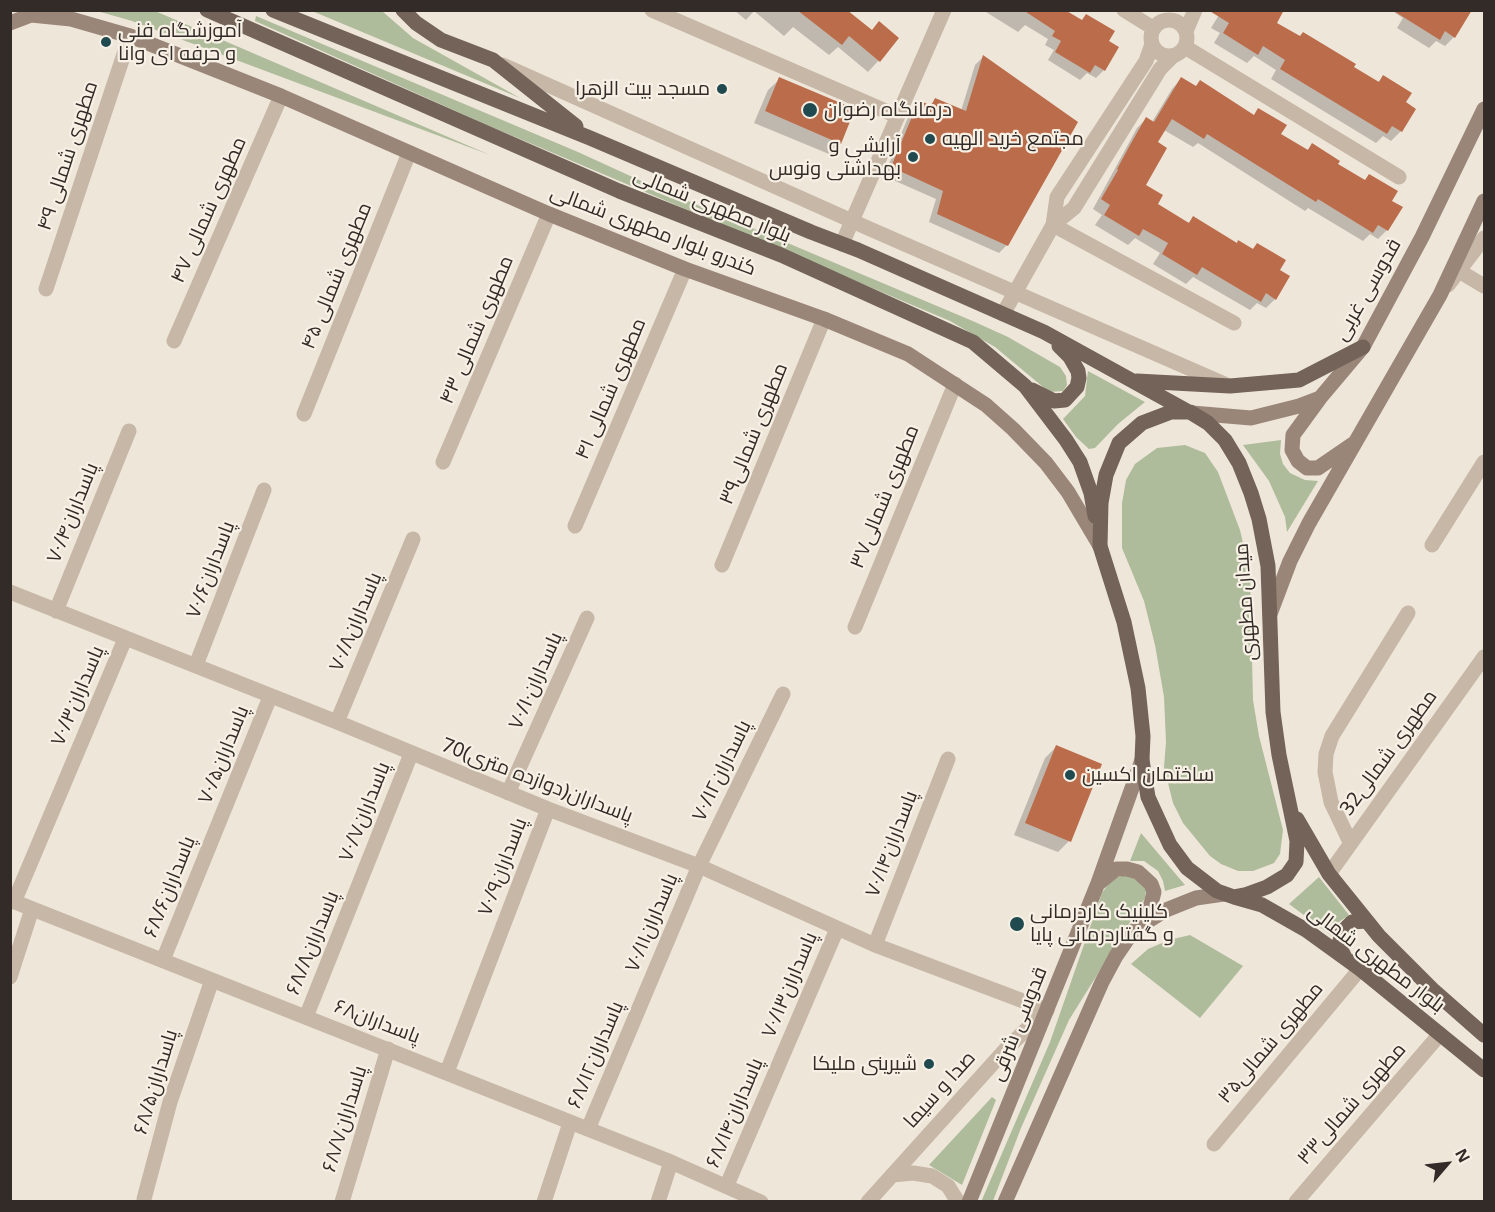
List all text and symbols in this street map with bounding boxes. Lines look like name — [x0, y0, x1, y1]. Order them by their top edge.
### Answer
place label: آموزشگاه فنی و حرفه ای وانا — [118, 19, 242, 66]
marker: آموزشگاه فنی و حرفه ای وانا — [99, 35, 113, 49]
place label: مسجد بیت الزهرا — [575, 77, 710, 101]
street label: مطهرى شمالى ۴۹ — [33, 78, 103, 234]
marker: مسجد بیت الزهرا — [715, 82, 729, 96]
place label: درمانگاه رضوان — [824, 98, 952, 122]
marker: درمانگاه رضوان — [801, 101, 819, 119]
place label: مجتمع خرید الهیه — [942, 127, 1084, 151]
marker: مجتمع خرید الهیه — [923, 132, 937, 146]
street label: مطهرى شمالى ۴۷ — [166, 133, 252, 287]
place label: آرایشی و بهداشتی ونوس — [769, 134, 901, 181]
marker: آرایشی و بهداشتی ونوس — [906, 150, 920, 164]
street label: بلوار مطهری شمالی — [630, 163, 794, 249]
street label: کندرو بلوار مطهری شمالی — [547, 181, 759, 281]
street label: مطهرى شمالى ۴۵ — [297, 199, 377, 353]
street label: قدوسی غربی — [1329, 235, 1407, 345]
street label: مطهرى شمالى ۴۳ — [435, 252, 519, 408]
street label: ۴۱ مطهرى شمالى — [570, 315, 652, 463]
street label: مطهرى شمالى۳۹ — [715, 360, 793, 508]
street label: مطهرى شمالى۳۷ — [845, 422, 925, 572]
street label: پاسداران۷۰/۴ — [42, 459, 104, 567]
street label: پاسداران۷۰/۶ — [181, 518, 241, 622]
street label: میدان مطهری — [1230, 542, 1262, 662]
street label: پاسداران۷۰/۸ — [324, 569, 388, 675]
street label: پاسداران۷۰/۱۰ — [504, 629, 568, 733]
street label: پاسداران۷۰/۳ — [46, 642, 110, 750]
street label: 32مطهرى شمالى — [1335, 686, 1443, 820]
street label: پاسداران۷۰/۵ — [193, 702, 255, 808]
street label: پاسداران۷۰/۱۲ — [687, 717, 757, 825]
street label: 70پاسداران(دوازده متری) — [438, 733, 636, 829]
street label: پاسداران۷۰/۷ — [334, 759, 396, 865]
place label: ساختمان اکسین — [1082, 763, 1214, 787]
marker: ساختمان اکسین — [1063, 768, 1077, 782]
street label: پاسداران۷۰/۱۴ — [861, 787, 923, 901]
street label: پاسداران۷۰/۹ — [473, 815, 533, 919]
street label: پاسداران۶۸/۶ — [139, 833, 201, 941]
street label: پاسداران۷۰/۱۱ — [620, 870, 684, 976]
street label: پاسداران۶۸/۸ — [281, 888, 345, 998]
place label: کلینیک کاردرمانی و گفتاردرمانی پایا — [1030, 900, 1174, 947]
street label: بلوار مطهرى شمالى — [1303, 900, 1449, 1018]
marker: کلینیک کاردرمانی و گفتاردرمانی پایا — [1008, 915, 1026, 933]
street label: پاسداران۷۰/۱۳ — [757, 929, 823, 1041]
street label: قدوسی شرقی — [985, 963, 1053, 1085]
street label: مطهرى شمالى۳۵ — [1213, 977, 1329, 1109]
street label: پاسداران۶۸ — [331, 995, 423, 1049]
street label: پاسداران۶۸/۱۲ — [563, 998, 629, 1112]
street label: پاسداران۶۸/۵ — [129, 1027, 183, 1137]
street label: مطهرى شمالى۳۳ — [1293, 1038, 1411, 1170]
street label: صدا و سیما — [899, 1046, 981, 1134]
place label: شیرینى ملیکا — [812, 1052, 917, 1076]
street label: پاسداران۶۸/۱۴ — [701, 1055, 769, 1171]
marker: شیرینى ملیکا — [922, 1057, 936, 1071]
street label: پاسداران۶۸/۷ — [317, 1063, 373, 1175]
north arrow — [1417, 1134, 1477, 1194]
text: N — [1450, 1145, 1476, 1166]

